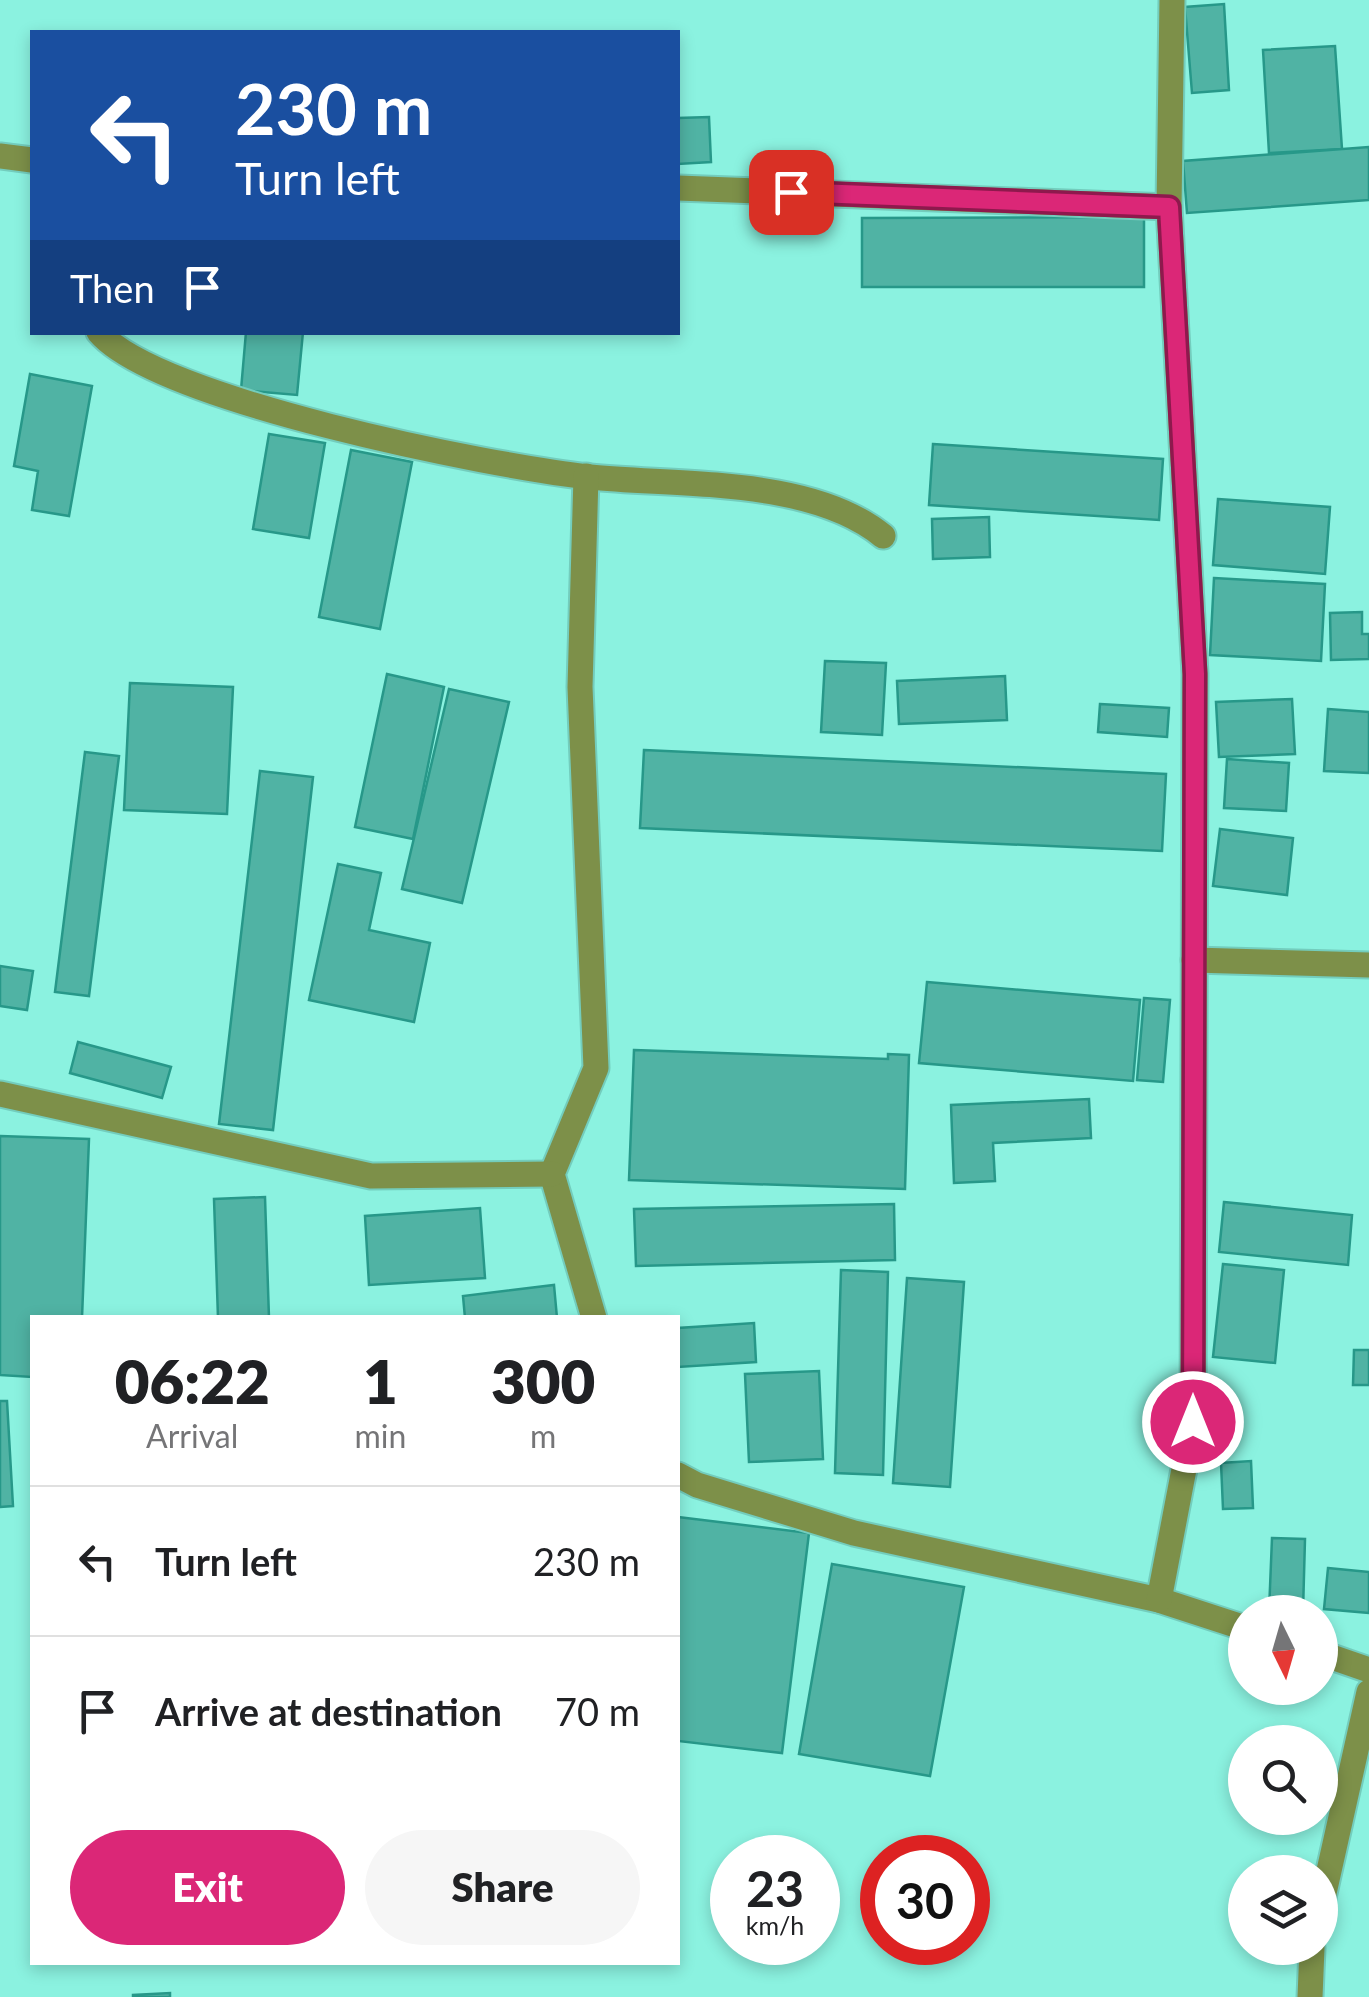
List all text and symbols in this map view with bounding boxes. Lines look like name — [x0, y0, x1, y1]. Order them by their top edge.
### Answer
text: 230 m — [235, 66, 432, 150]
icon: left — [70, 70, 200, 200]
pin — [749, 150, 834, 235]
text: Turn left — [235, 151, 400, 205]
icon: arrive — [764, 165, 819, 220]
icon: arrive — [175, 260, 230, 315]
text: Then — [70, 265, 155, 311]
text: 06:22 — [115, 1345, 270, 1417]
text: 1 — [363, 1345, 398, 1417]
text: 300 — [491, 1345, 595, 1417]
position arrow — [1141, 1370, 1245, 1474]
text: Arrival — [146, 1416, 238, 1455]
text: min — [354, 1416, 406, 1455]
text: m — [530, 1416, 556, 1455]
icon: left — [70, 1534, 125, 1589]
text: Turn left — [155, 1538, 297, 1584]
text: 230 m — [533, 1538, 640, 1584]
north arrow — [1228, 1595, 1338, 1705]
map controls — [1228, 1595, 1338, 1965]
icon: arrive — [70, 1684, 125, 1739]
text: Arrive at destination — [155, 1688, 502, 1734]
text: 70 m — [555, 1688, 640, 1734]
button: search — [1228, 1725, 1338, 1835]
button: Exit — [70, 1830, 345, 1945]
button: Share — [365, 1830, 640, 1945]
speed limit sign: 30 — [860, 1835, 990, 1965]
button: layers — [1228, 1855, 1338, 1965]
text: 23 — [746, 1858, 804, 1918]
text: km/h — [746, 1910, 804, 1940]

